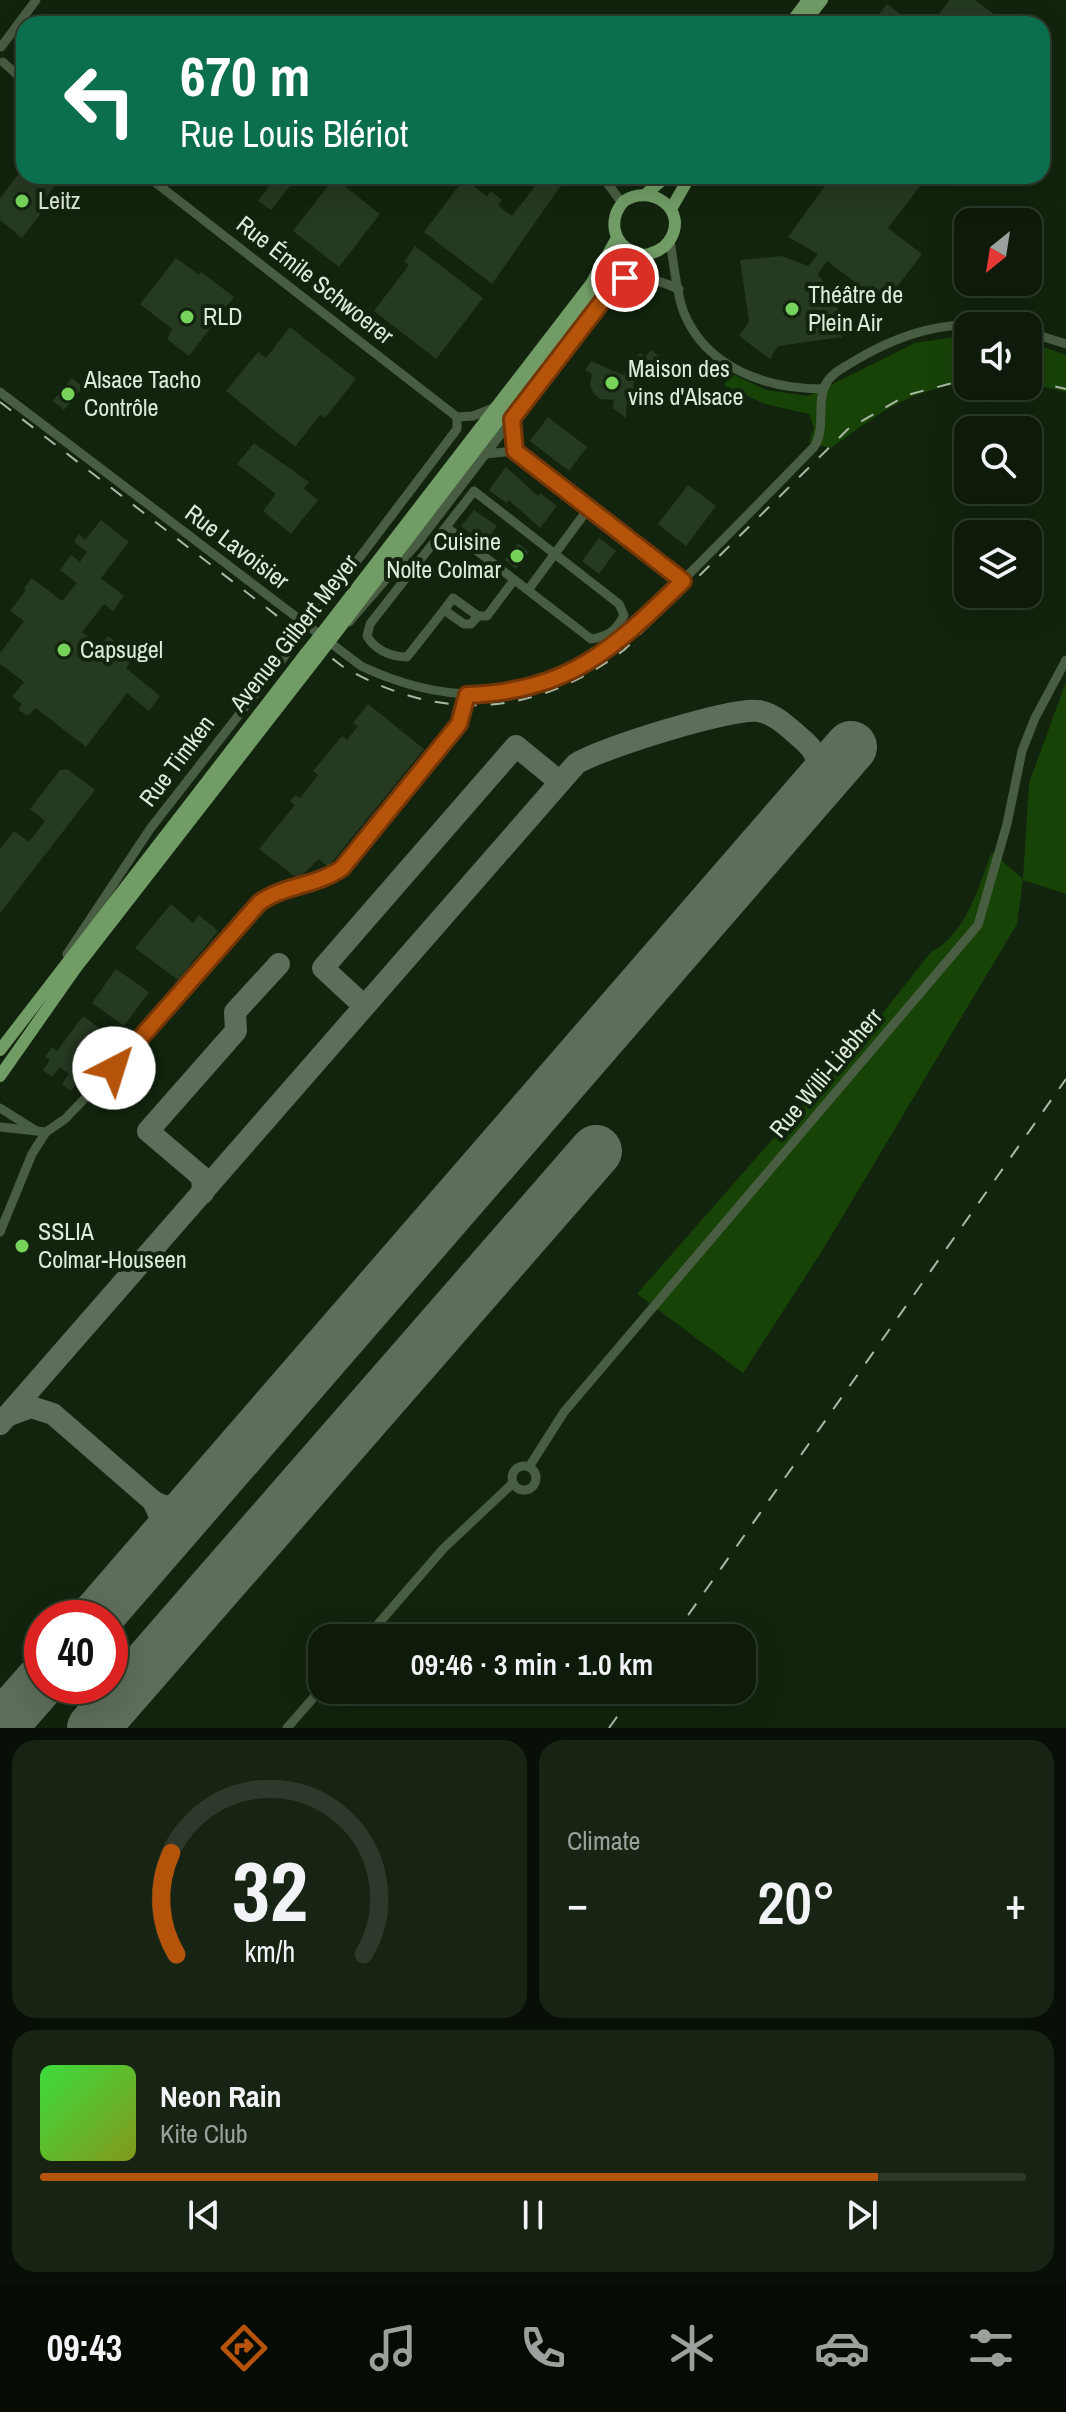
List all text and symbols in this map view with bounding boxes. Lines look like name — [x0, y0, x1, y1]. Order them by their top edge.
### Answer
text: 670 m — [180, 38, 310, 113]
icon: left — [48, 48, 152, 152]
text: Rue Louis Blériot — [180, 110, 408, 158]
place label: Leitz — [38, 184, 81, 216]
marker: Leitz — [13, 192, 31, 210]
street label: Rue Émile Schwoerer — [230, 208, 401, 351]
north arrow — [954, 208, 1042, 296]
map controls — [954, 208, 1042, 608]
pin — [591, 244, 659, 312]
icon: arrive — [603, 256, 647, 300]
place label: Théâtre de Plein Air — [808, 278, 903, 338]
place label: RLD — [203, 300, 242, 332]
marker: Théâtre de Plein Air — [783, 300, 801, 318]
marker: RLD — [178, 308, 196, 326]
button: sound — [954, 312, 1042, 400]
place label: Maison des vins d'Alsace — [628, 352, 743, 412]
place label: Alsace Tacho Contrôle — [83, 363, 201, 423]
marker: Maison des vins d'Alsace — [603, 374, 621, 392]
marker: Alsace Tacho Contrôle — [59, 385, 77, 403]
button: search — [954, 416, 1042, 504]
street label: Rue Lavoisier — [179, 497, 297, 596]
button: layers — [954, 520, 1042, 608]
place label: Cuisine Nolte Colmar — [386, 525, 501, 585]
street label: Avenue Gilbert Meyer — [221, 547, 365, 718]
marker: Cuisine Nolte Colmar — [508, 547, 526, 565]
place label: Capsugel — [80, 633, 163, 665]
marker: Capsugel — [55, 641, 73, 659]
street label: Rue Timken — [131, 708, 221, 813]
street label: Rue Willi-Liebherr — [762, 1001, 889, 1144]
position arrow — [72, 1026, 156, 1110]
place label: SSLIA Colmar-Houseen — [38, 1215, 187, 1275]
marker: SSLIA Colmar-Houseen — [13, 1237, 31, 1255]
speed limit sign: 40 — [24, 1600, 128, 1704]
text: 09:46 · 3 min · 1.0 km — [411, 1644, 653, 1684]
text: Climate — [567, 1823, 640, 1858]
text: 32 — [232, 1835, 307, 1947]
text: 20° — [757, 1862, 836, 1943]
text: − — [567, 1873, 588, 1933]
text: + — [1005, 1873, 1026, 1933]
text: km/h — [244, 1932, 295, 1971]
text: Neon Rain — [160, 2076, 282, 2116]
text: Kite Club — [160, 2116, 248, 2151]
icon: previous — [182, 2193, 226, 2237]
icon: pause — [511, 2193, 555, 2237]
icon: next — [840, 2193, 884, 2237]
icon: directions — [216, 2320, 272, 2376]
icon: music — [365, 2320, 421, 2376]
icon: phone — [515, 2320, 571, 2376]
icon: climate — [664, 2320, 720, 2376]
icon: car — [814, 2320, 870, 2376]
icon: filters — [963, 2320, 1019, 2376]
text: 09:43 — [47, 2324, 122, 2372]

